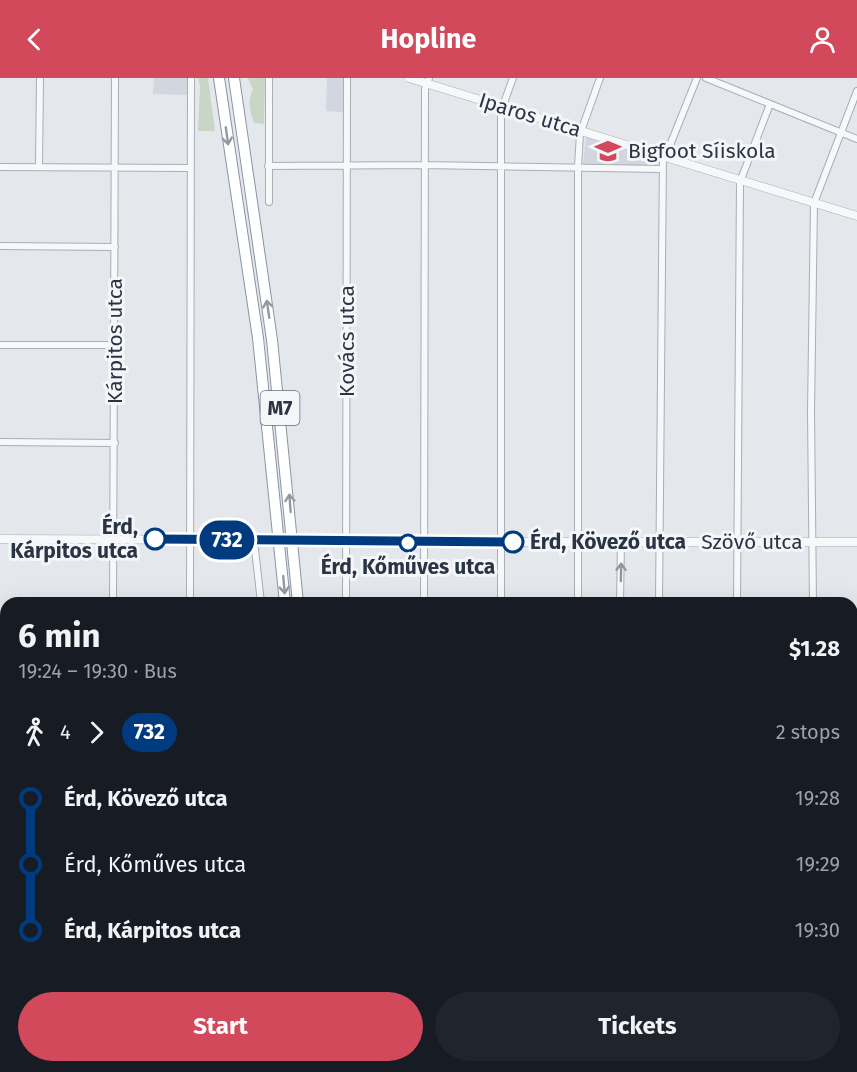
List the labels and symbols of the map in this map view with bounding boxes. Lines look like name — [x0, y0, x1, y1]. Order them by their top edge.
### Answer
street label: Iparos utca — [476, 87, 584, 143]
one-way arrow — [222, 125, 233, 145]
school or university icon: Bigfoot Síiskola — [593, 136, 623, 166]
place label: Bigfoot Síiskola — [628, 138, 776, 164]
street label: Kárpitos utca — [102, 278, 128, 404]
street label: Kovács utca — [334, 285, 360, 397]
one-way arrow — [263, 300, 274, 320]
road number: M7 — [260, 391, 300, 425]
one-way arrow — [284, 493, 295, 513]
place label: Érd, Kárpitos utca — [10, 513, 138, 564]
line badge: 732 — [192, 520, 262, 560]
marker: Érd, Kárpitos utca — [144, 528, 166, 550]
place label: Érd, Kövező utca — [530, 528, 686, 555]
street label: Szövő utca — [701, 529, 803, 555]
marker: Érd, Kövező utca — [502, 531, 524, 553]
marker: Érd, Kőműves utca — [399, 534, 417, 552]
place label: Érd, Kőműves utca — [321, 553, 495, 580]
one-way arrow — [615, 563, 626, 583]
one-way arrow — [278, 574, 289, 594]

